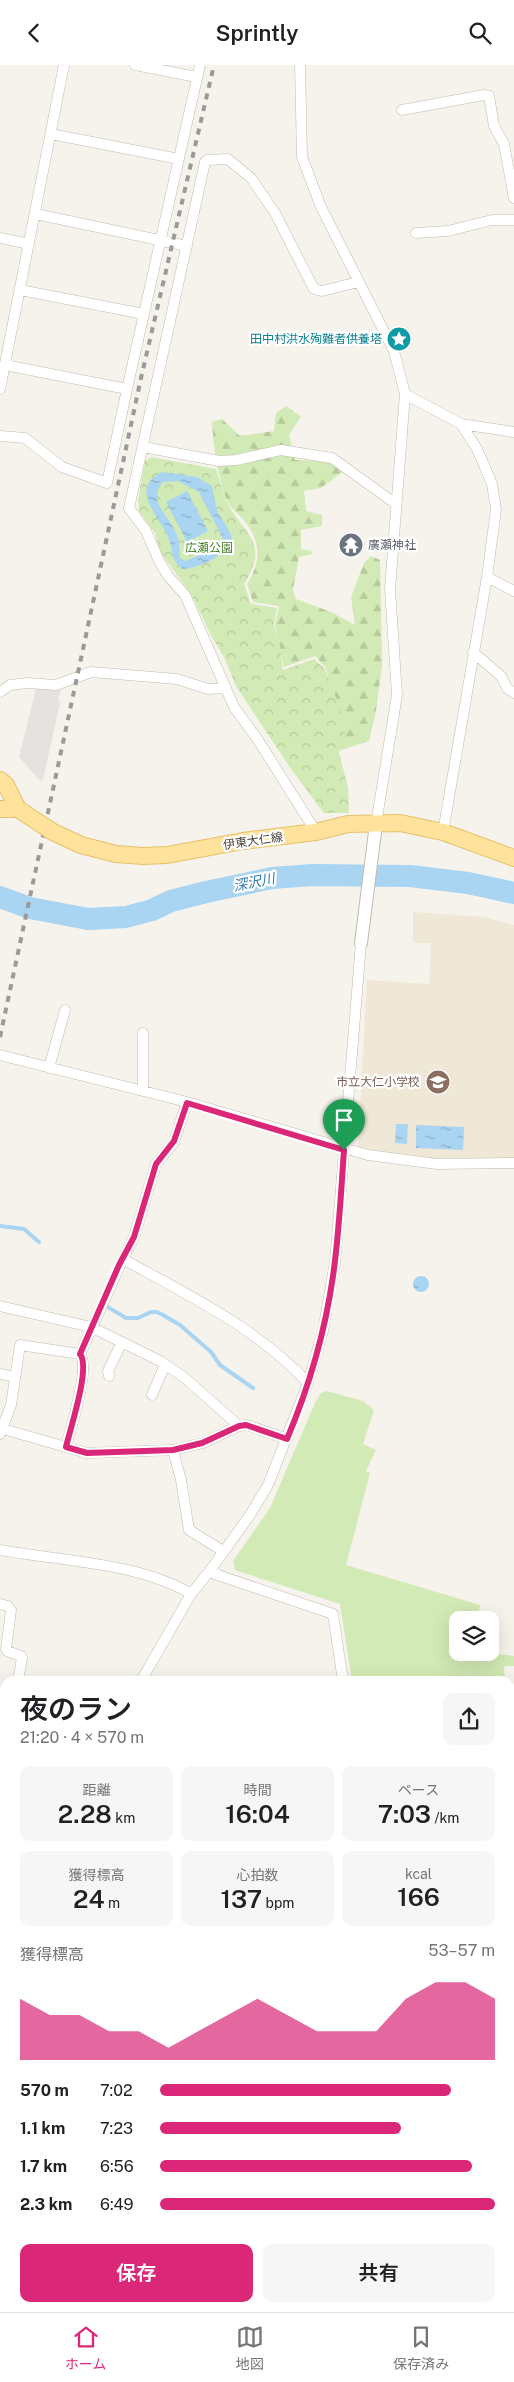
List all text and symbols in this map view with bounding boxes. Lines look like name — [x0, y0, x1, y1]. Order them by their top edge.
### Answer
icon: back — [20, 19, 48, 47]
icon: search — [466, 19, 494, 47]
text: Sprintly — [216, 20, 298, 46]
place icon: 田中村洪水殉難者供養塔 — [386, 326, 412, 352]
place label: 田中村洪水殉難者供養塔 — [250, 332, 382, 346]
temple icon: 廣瀬神社 — [338, 532, 364, 558]
place label: 廣瀬神社 — [368, 538, 416, 552]
park label: 広瀬公園 — [185, 541, 233, 555]
street label: 伊東大仁線 — [222, 830, 284, 852]
water label: 深沢川 — [232, 870, 278, 894]
school or university icon: 市立大仁小学校 — [425, 1069, 451, 1095]
place label: 市立大仁小学校 — [336, 1075, 420, 1089]
pin — [323, 1099, 365, 1150]
icon: arrive — [330, 1106, 358, 1134]
map controls — [449, 1611, 499, 1661]
button: layers — [449, 1611, 499, 1661]
text: 夜のラン — [20, 1692, 132, 1725]
button: share — [443, 1693, 495, 1745]
text: 21:20 · 4 × 570 m — [20, 1728, 144, 1747]
text: 距離 — [83, 1782, 111, 1798]
text: 時間 — [244, 1782, 272, 1798]
text: ペース — [398, 1782, 439, 1798]
text: 2.28 — [58, 1799, 112, 1829]
text: 16:04 — [225, 1799, 290, 1829]
text: 7:03 — [378, 1799, 431, 1829]
text: km — [112, 1810, 135, 1826]
text: /km — [431, 1810, 459, 1826]
text: kcal — [405, 1866, 432, 1882]
text: 獲得標高 — [69, 1867, 125, 1883]
text: 心拍数 — [237, 1867, 279, 1883]
text: 166 — [397, 1882, 440, 1912]
text: 24 — [73, 1884, 105, 1914]
text: 137 — [221, 1884, 262, 1914]
text: m — [105, 1895, 120, 1911]
text: bpm — [262, 1895, 294, 1911]
text: 53–57 m — [428, 1941, 495, 1960]
text: 獲得標高 — [20, 1945, 84, 1964]
text: 570 m — [20, 2081, 69, 2100]
text: 7:02 — [100, 2081, 133, 2100]
text: 1.1 km — [20, 2119, 65, 2138]
text: 7:23 — [100, 2119, 133, 2138]
text: 1.7 km — [20, 2157, 67, 2176]
text: 6:56 — [100, 2157, 134, 2176]
text: 2.3 km — [20, 2195, 72, 2214]
text: 6:49 — [100, 2195, 134, 2214]
button: 保存 — [20, 2244, 253, 2302]
button: 共有 — [263, 2244, 495, 2302]
tab: ホーム — [65, 2323, 106, 2373]
tab: 地図 — [236, 2323, 264, 2373]
tab: 保存済み — [393, 2323, 449, 2373]

